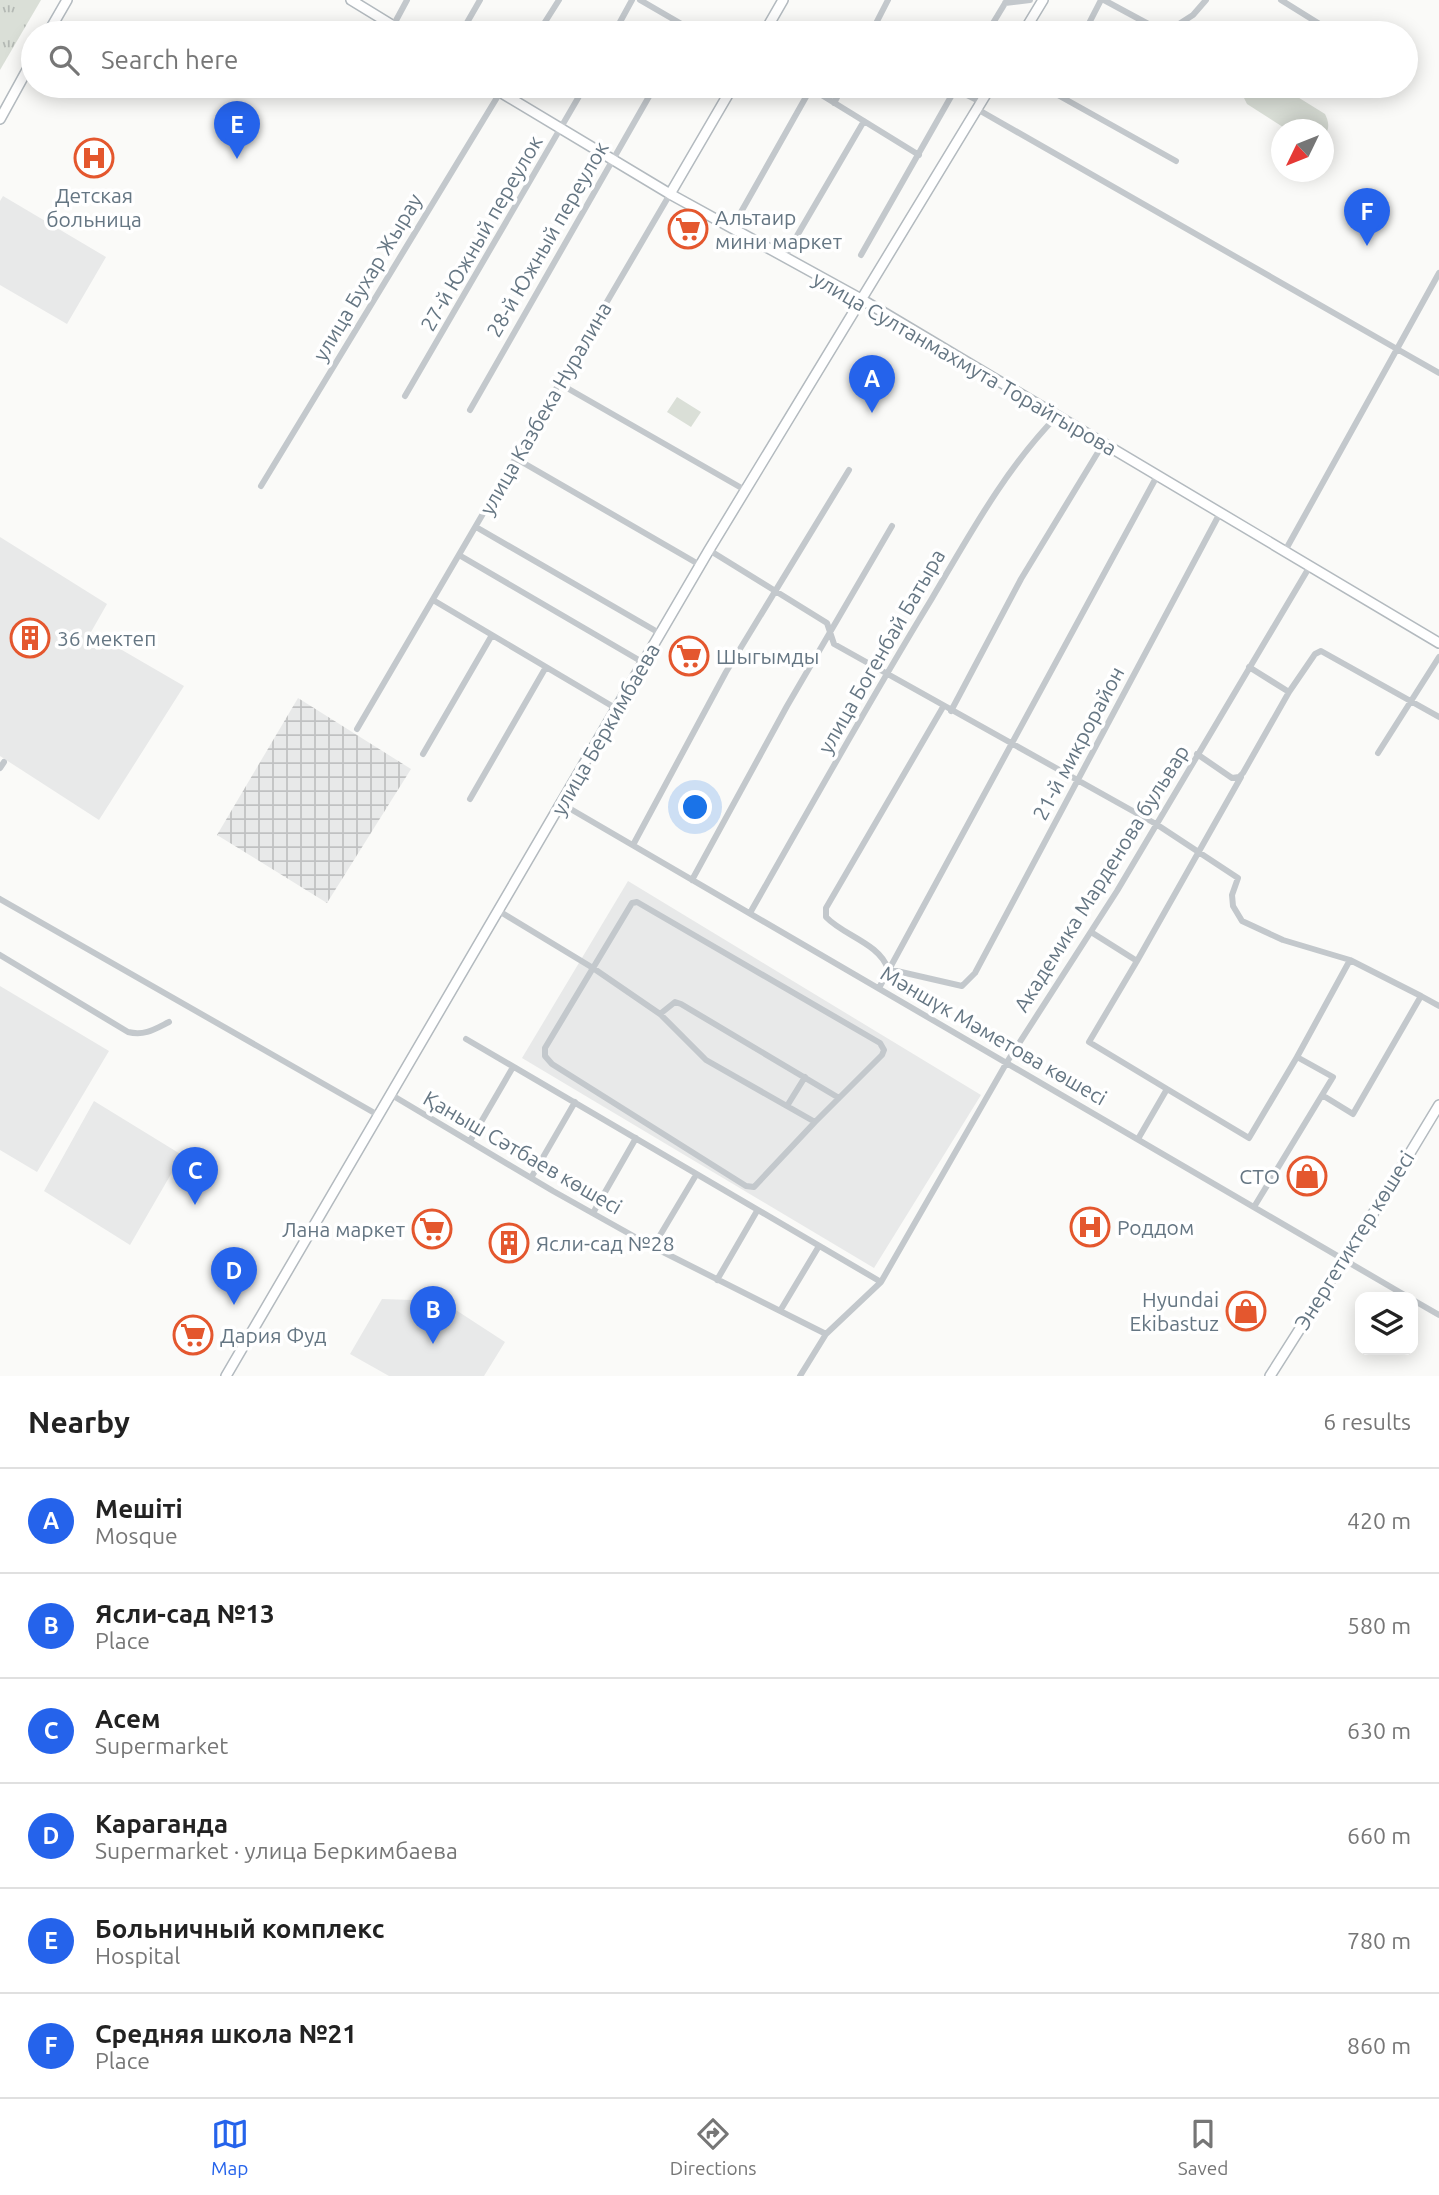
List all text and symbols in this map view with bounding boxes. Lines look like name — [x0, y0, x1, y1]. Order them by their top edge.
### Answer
search box — [21, 21, 1418, 98]
icon: search — [45, 41, 83, 79]
text: Search here — [101, 45, 238, 74]
pin: E — [214, 101, 260, 159]
north arrow — [1271, 119, 1334, 182]
street label: 27-й Южный переулок — [415, 131, 547, 335]
hospital icon: Детская больница — [73, 137, 115, 179]
street label: 28-й Южный переулок — [481, 137, 613, 341]
place label: Детская больница — [46, 183, 142, 231]
pin: F — [1344, 188, 1390, 246]
street label: улица Бухар Жырау — [308, 189, 426, 365]
place label: Альтаир мини маркет — [715, 205, 843, 253]
supermarket icon: Альтаир мини маркет — [667, 208, 709, 250]
street label: улица Султанмахмута Торайгырова — [809, 266, 1121, 460]
street label: улица Казбека Нуралина — [474, 297, 616, 519]
pin: A — [849, 355, 895, 413]
street label: улица Богенбай Батыра — [813, 545, 949, 757]
building icon: 36 мектеп — [9, 617, 51, 659]
place label: 36 мектеп — [57, 626, 156, 650]
supermarket icon: Шыгымды — [668, 635, 710, 677]
street label: улица Беркимбаева — [546, 639, 664, 819]
place label: Шыгымды — [716, 644, 819, 668]
street label: 21-й микрорайон — [1027, 662, 1129, 824]
street label: Академика Марденова бульвар — [1009, 740, 1193, 1016]
your location — [678, 790, 712, 824]
street label: Мәншүк Мәметова көшесі — [877, 960, 1111, 1110]
street label: Қаныш Сәтбаев көшесі — [420, 1085, 626, 1219]
street label: Энергетиктер көшесі — [1289, 1146, 1419, 1334]
pin: C — [172, 1147, 218, 1205]
shop icon: СТО — [1286, 1155, 1328, 1197]
place label: СТО — [1239, 1164, 1280, 1188]
hospital icon: Роддом — [1069, 1206, 1111, 1248]
supermarket icon: Лана маркет — [411, 1208, 453, 1250]
place label: Роддом — [1117, 1215, 1194, 1239]
place label: Лана маркет — [282, 1217, 406, 1241]
building icon: Ясли-сад №28 — [488, 1222, 530, 1264]
place label: Ясли-сад №28 — [536, 1231, 675, 1255]
pin: D — [211, 1247, 257, 1305]
pin: B — [410, 1286, 456, 1344]
place label: Hyundai Ekibastuz — [1129, 1287, 1219, 1335]
shop icon: Hyundai Ekibastuz — [1225, 1290, 1267, 1332]
map controls — [1355, 1292, 1418, 1355]
button: layers — [1355, 1292, 1418, 1355]
supermarket icon: Дария Фуд — [172, 1314, 214, 1356]
place label: Дария Фуд — [220, 1323, 326, 1347]
text: Nearby — [28, 1405, 130, 1439]
text: 6 results — [1323, 1409, 1411, 1434]
text: Мешіті — [95, 1494, 183, 1523]
text: A — [43, 1508, 59, 1533]
text: 420 m — [1347, 1508, 1411, 1533]
text: Mosque — [95, 1523, 178, 1548]
text: Ясли-сад №13 — [95, 1599, 275, 1628]
text: B — [43, 1613, 59, 1638]
text: 580 m — [1347, 1613, 1411, 1638]
text: Place — [95, 1628, 150, 1653]
text: Асем — [95, 1704, 161, 1733]
text: C — [44, 1718, 58, 1743]
text: 630 m — [1347, 1718, 1411, 1743]
text: Supermarket — [95, 1733, 228, 1758]
text: Караганда — [95, 1809, 228, 1838]
text: D — [43, 1823, 59, 1848]
text: 660 m — [1347, 1823, 1411, 1848]
text: Supermarket · улица Беркимбаева — [95, 1838, 458, 1863]
text: Больничный комплекс — [95, 1914, 384, 1943]
text: E — [44, 1928, 58, 1953]
text: 780 m — [1347, 1928, 1411, 1953]
text: Hospital — [95, 1943, 180, 1968]
text: Средняя школа №21 — [95, 2019, 357, 2048]
text: F — [45, 2033, 57, 2058]
text: 860 m — [1347, 2033, 1411, 2058]
text: Place — [95, 2048, 150, 2073]
tab: Map — [211, 2115, 249, 2179]
tab: Directions — [670, 2115, 757, 2179]
tab: Saved — [1178, 2115, 1228, 2179]

